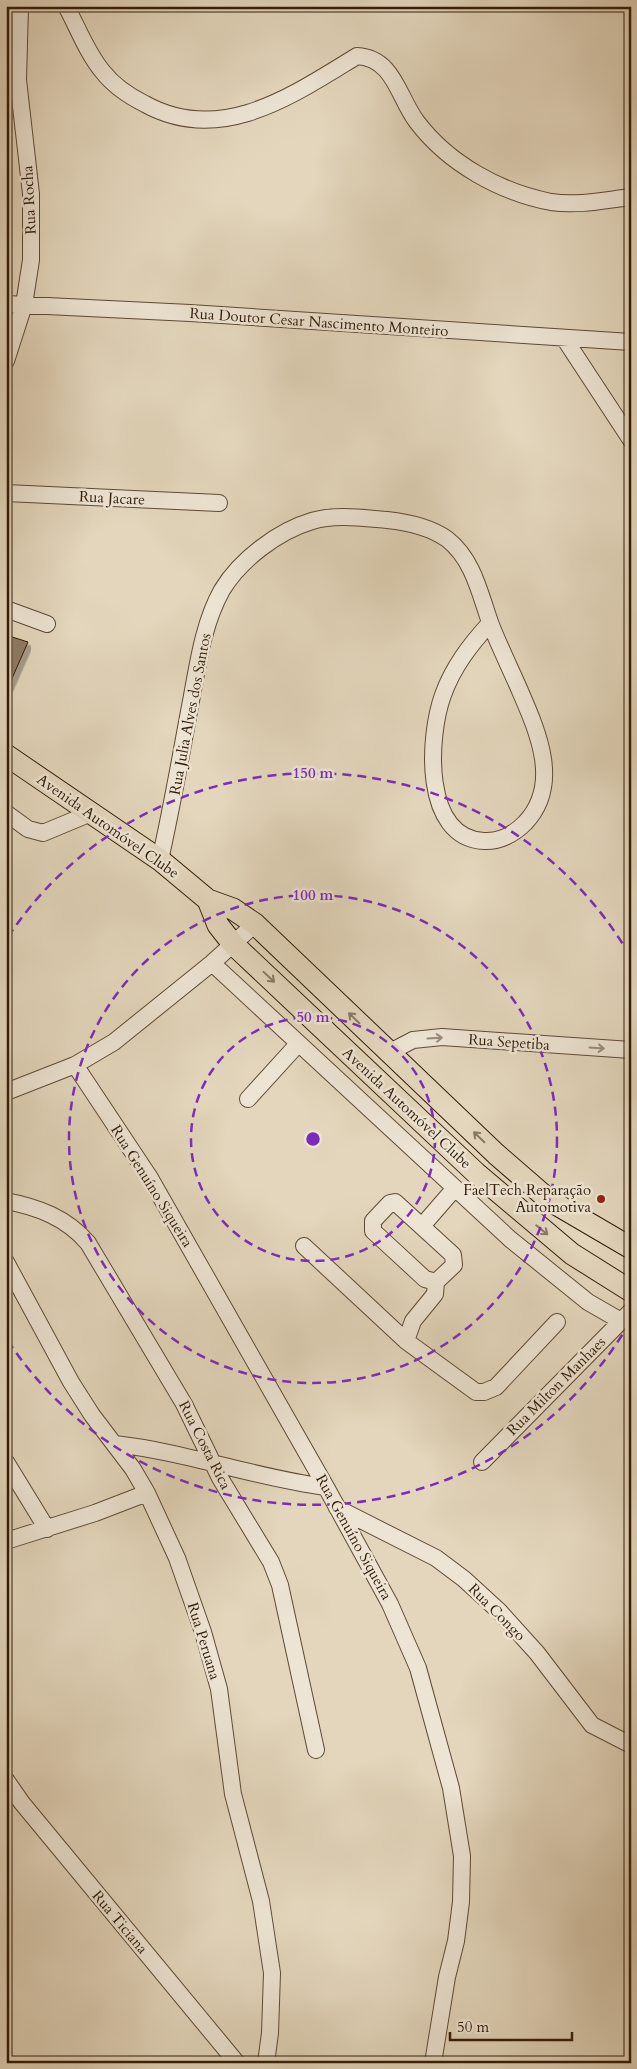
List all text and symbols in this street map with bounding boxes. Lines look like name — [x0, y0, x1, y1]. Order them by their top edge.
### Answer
street label: Rua Rocha — [17, 164, 41, 235]
street label: Rua Doutor Cesar Nascimento Monteiro — [189, 303, 449, 341]
street label: Rua Jacare — [78, 486, 146, 510]
street label: Rua Julia Alves dos Santos — [164, 631, 216, 797]
text: 150 m — [293, 763, 334, 783]
street label: Avenida Automóvel Clube — [33, 769, 183, 883]
text: 100 m — [293, 885, 334, 905]
one-way arrow — [262, 971, 274, 983]
text: 50 m — [296, 1007, 330, 1027]
one-way arrow — [348, 1012, 361, 1024]
street label: Rua Sepetiba — [468, 1029, 551, 1055]
one-way arrow — [427, 1033, 443, 1042]
street label: Avenida Automóvel Clube — [338, 1043, 476, 1173]
one-way arrow — [589, 1043, 605, 1052]
street label: Rua Genuíno Siqueira — [106, 1121, 198, 1251]
centre of rings — [304, 1130, 322, 1148]
one-way arrow — [473, 1131, 485, 1143]
place label: FaelTech Reparação Automotiva — [463, 1180, 592, 1217]
marker: FaelTech Reparação Automotiva — [595, 1193, 607, 1205]
one-way arrow — [535, 1225, 548, 1236]
street label: Rua Milton Manhaes — [502, 1332, 610, 1440]
street label: Rua Costa Rica — [174, 1397, 236, 1493]
street label: Rua Genuíno Siqueira — [311, 1471, 397, 1604]
street label: Rua Congo — [464, 1579, 530, 1645]
street label: Rua Peruana — [183, 1600, 225, 1683]
street label: Rua Ticiana — [88, 1886, 153, 1958]
scale bar — [450, 2009, 572, 2041]
text: 50 m — [457, 2017, 489, 2037]

